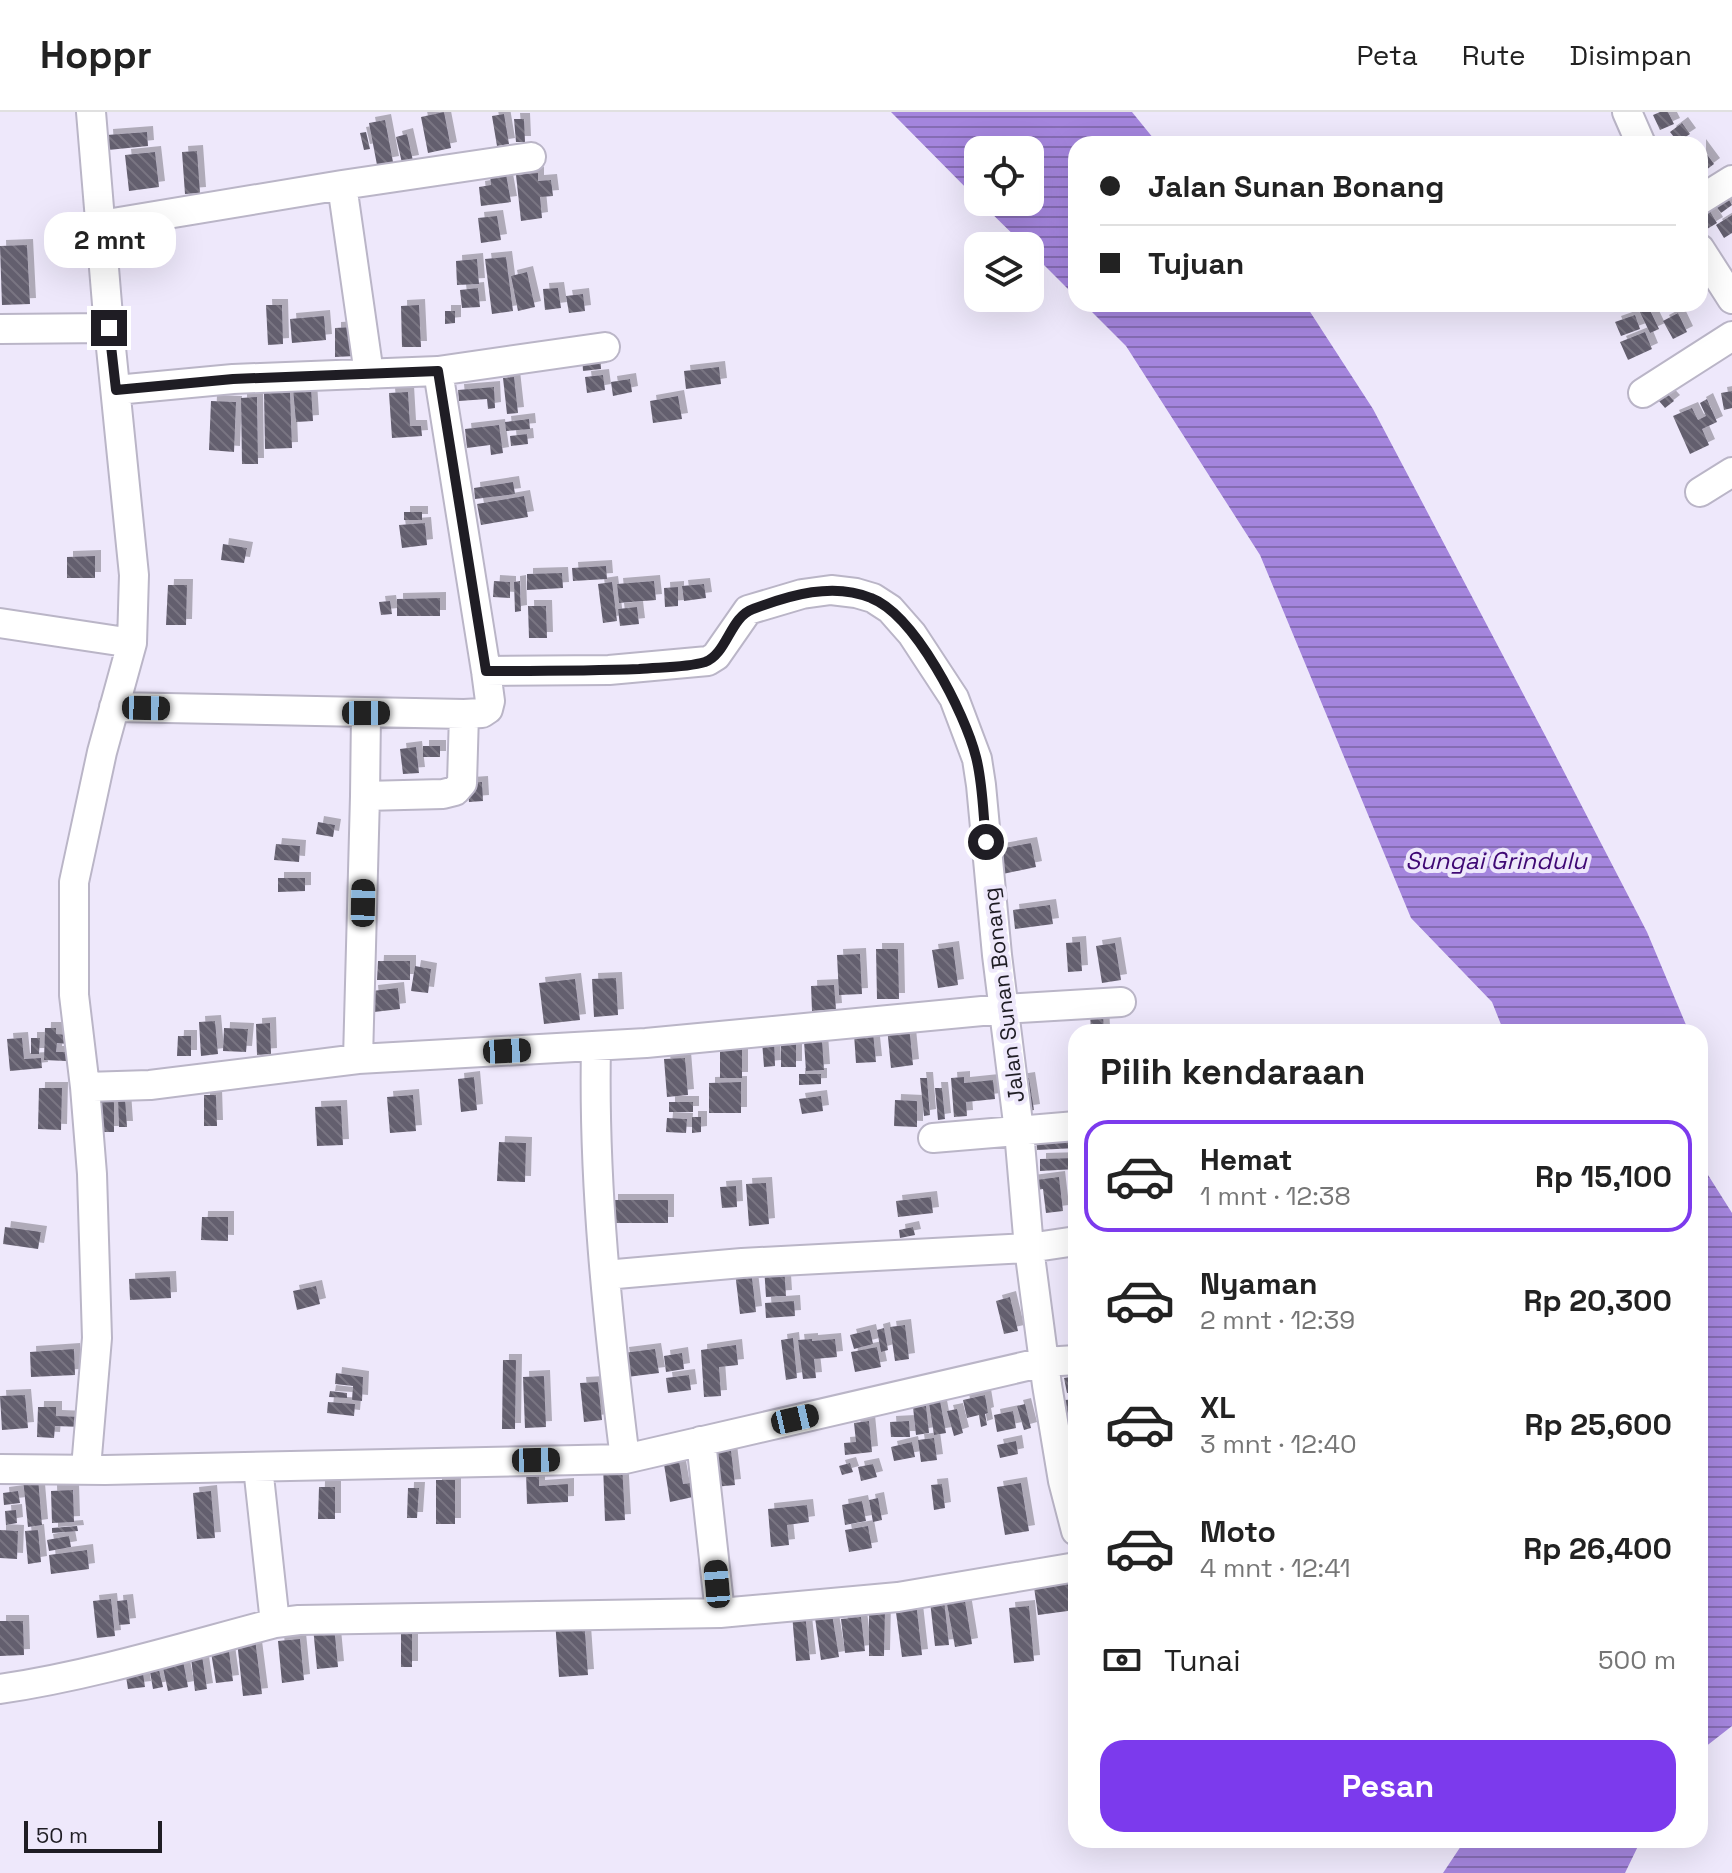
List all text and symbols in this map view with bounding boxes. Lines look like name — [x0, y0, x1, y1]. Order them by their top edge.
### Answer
text: Hoppr — [40, 31, 152, 79]
text: Peta — [1357, 37, 1418, 73]
text: Rute — [1462, 37, 1526, 73]
text: Disimpan — [1570, 37, 1692, 73]
map controls — [964, 136, 1044, 312]
button: locate — [964, 136, 1044, 216]
text: Jalan Sunan Bonang — [1148, 167, 1444, 206]
callout: 2 mnt — [43, 212, 175, 268]
text: 2 mnt — [74, 223, 146, 257]
button: layers — [964, 232, 1044, 312]
text: Tujuan — [1148, 244, 1244, 283]
route end — [91, 310, 127, 346]
car — [122, 696, 170, 720]
car — [342, 701, 390, 725]
route start — [968, 824, 1004, 860]
water label: Sungai Grindulu — [1405, 845, 1588, 876]
car — [351, 879, 375, 927]
street label: Jalan Sunan Bonang — [976, 886, 1030, 1104]
car — [482, 1038, 532, 1064]
text: Pilih kendaraan — [1100, 1049, 1365, 1095]
icon: car — [1104, 1140, 1176, 1212]
text: Hemat — [1200, 1140, 1293, 1179]
text: Rp 15,100 — [1535, 1157, 1672, 1196]
text: 1 mnt · 12:38 — [1200, 1179, 1351, 1213]
icon: car — [1104, 1264, 1176, 1336]
text: Nyaman — [1200, 1264, 1317, 1303]
text: Rp 20,300 — [1523, 1281, 1672, 1320]
text: 2 mnt · 12:39 — [1200, 1303, 1355, 1337]
icon: car — [1104, 1388, 1176, 1460]
text: XL — [1200, 1388, 1236, 1427]
car — [769, 1402, 821, 1436]
text: Rp 25,600 — [1525, 1405, 1672, 1444]
text: 3 mnt · 12:40 — [1200, 1427, 1357, 1461]
car — [512, 1448, 560, 1472]
icon: car — [1104, 1512, 1176, 1584]
text: Moto — [1200, 1512, 1276, 1551]
text: Rp 26,400 — [1523, 1529, 1672, 1568]
text: 4 mnt · 12:41 — [1200, 1551, 1351, 1585]
car — [703, 1559, 731, 1609]
icon: cash — [1100, 1638, 1144, 1682]
text: Tunai — [1164, 1641, 1241, 1680]
text: 500 m — [1598, 1643, 1676, 1677]
button: Pesan — [1100, 1740, 1676, 1832]
scale bar — [24, 1817, 162, 1853]
text: 50 m — [36, 1821, 88, 1849]

